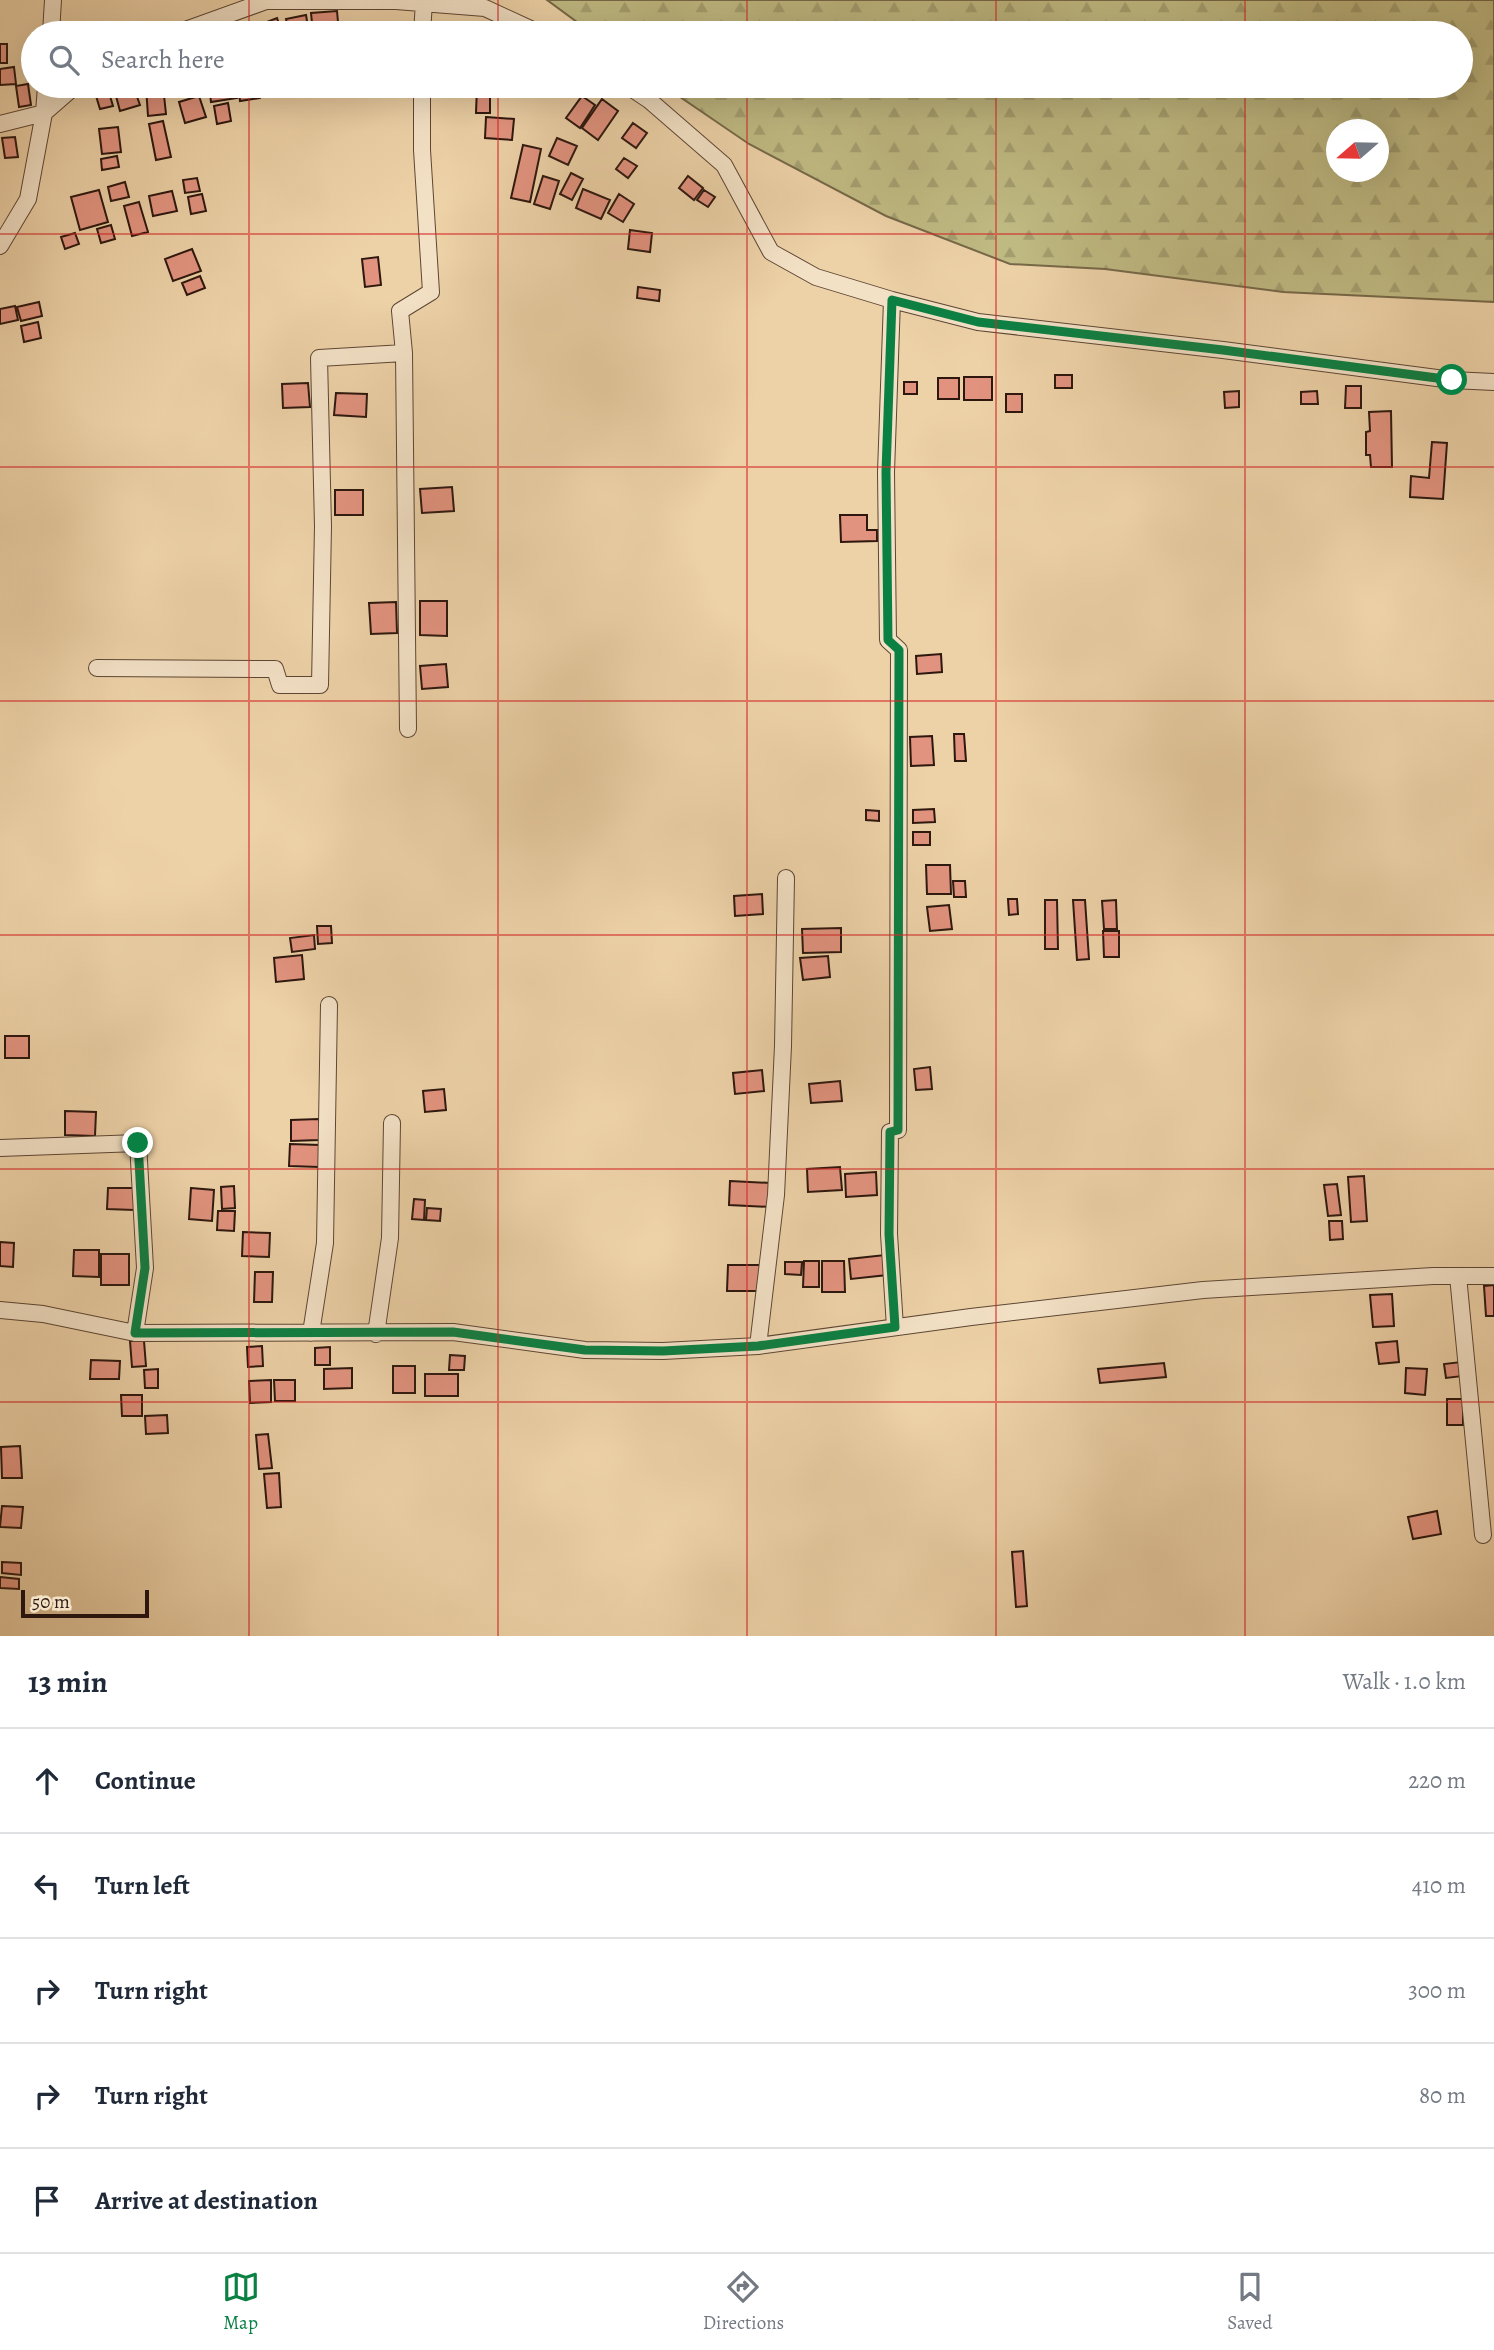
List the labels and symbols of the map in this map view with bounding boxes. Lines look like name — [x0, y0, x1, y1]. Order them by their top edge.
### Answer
north arrow — [1326, 119, 1389, 182]
route start — [1436, 364, 1467, 395]
route end — [122, 1127, 153, 1158]
scale bar — [21, 1587, 149, 1619]

